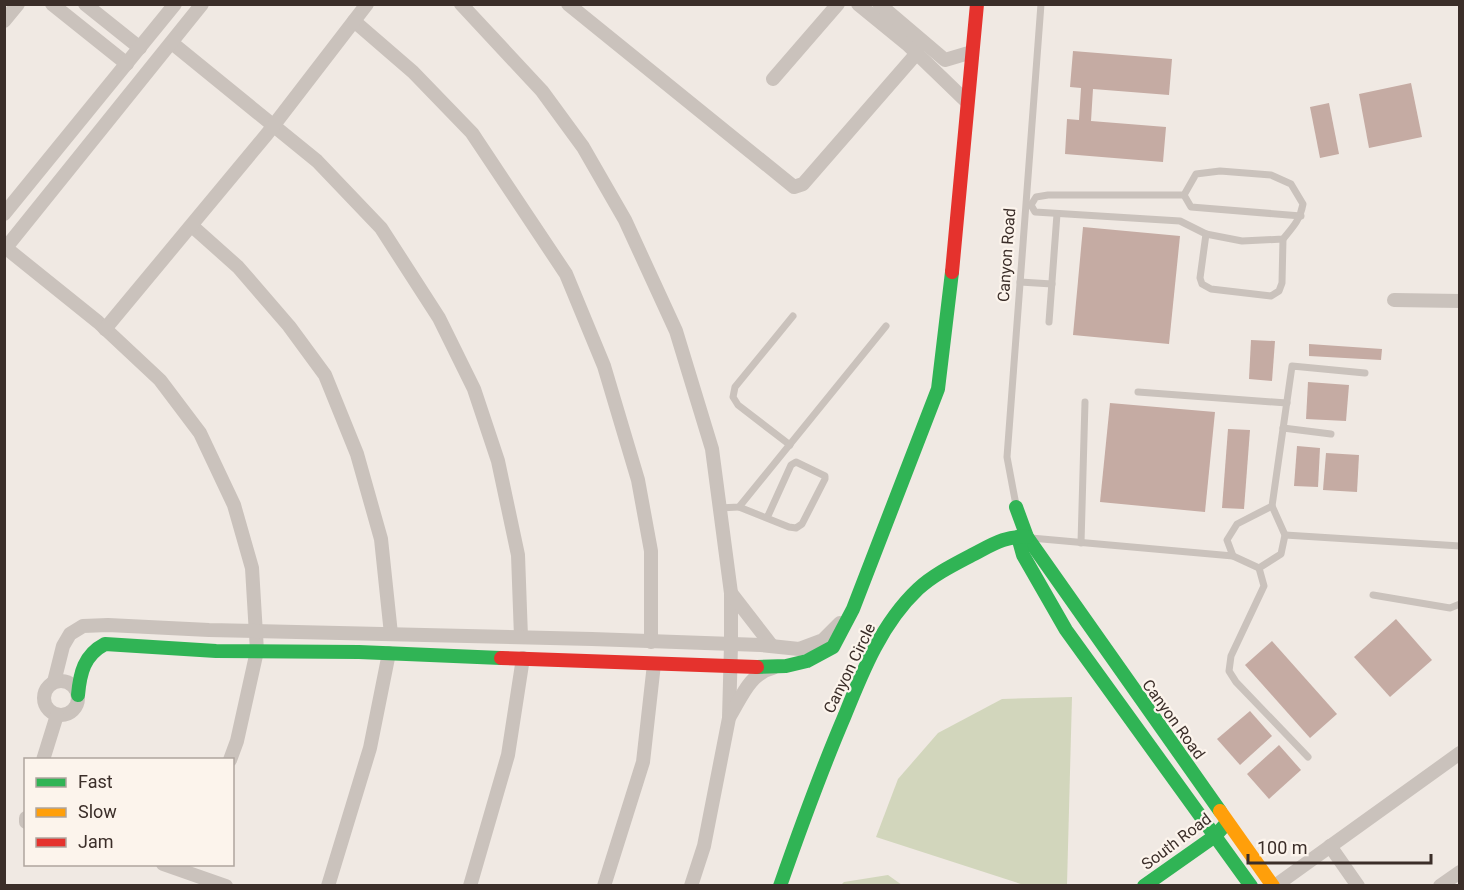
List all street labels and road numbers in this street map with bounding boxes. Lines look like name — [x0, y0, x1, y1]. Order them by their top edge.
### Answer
street label: Canyon Road — [994, 207, 1019, 303]
street label: Canyon Circle — [820, 620, 879, 716]
street label: Canyon Road — [1138, 676, 1209, 763]
street label: South Road — [1138, 809, 1215, 874]

